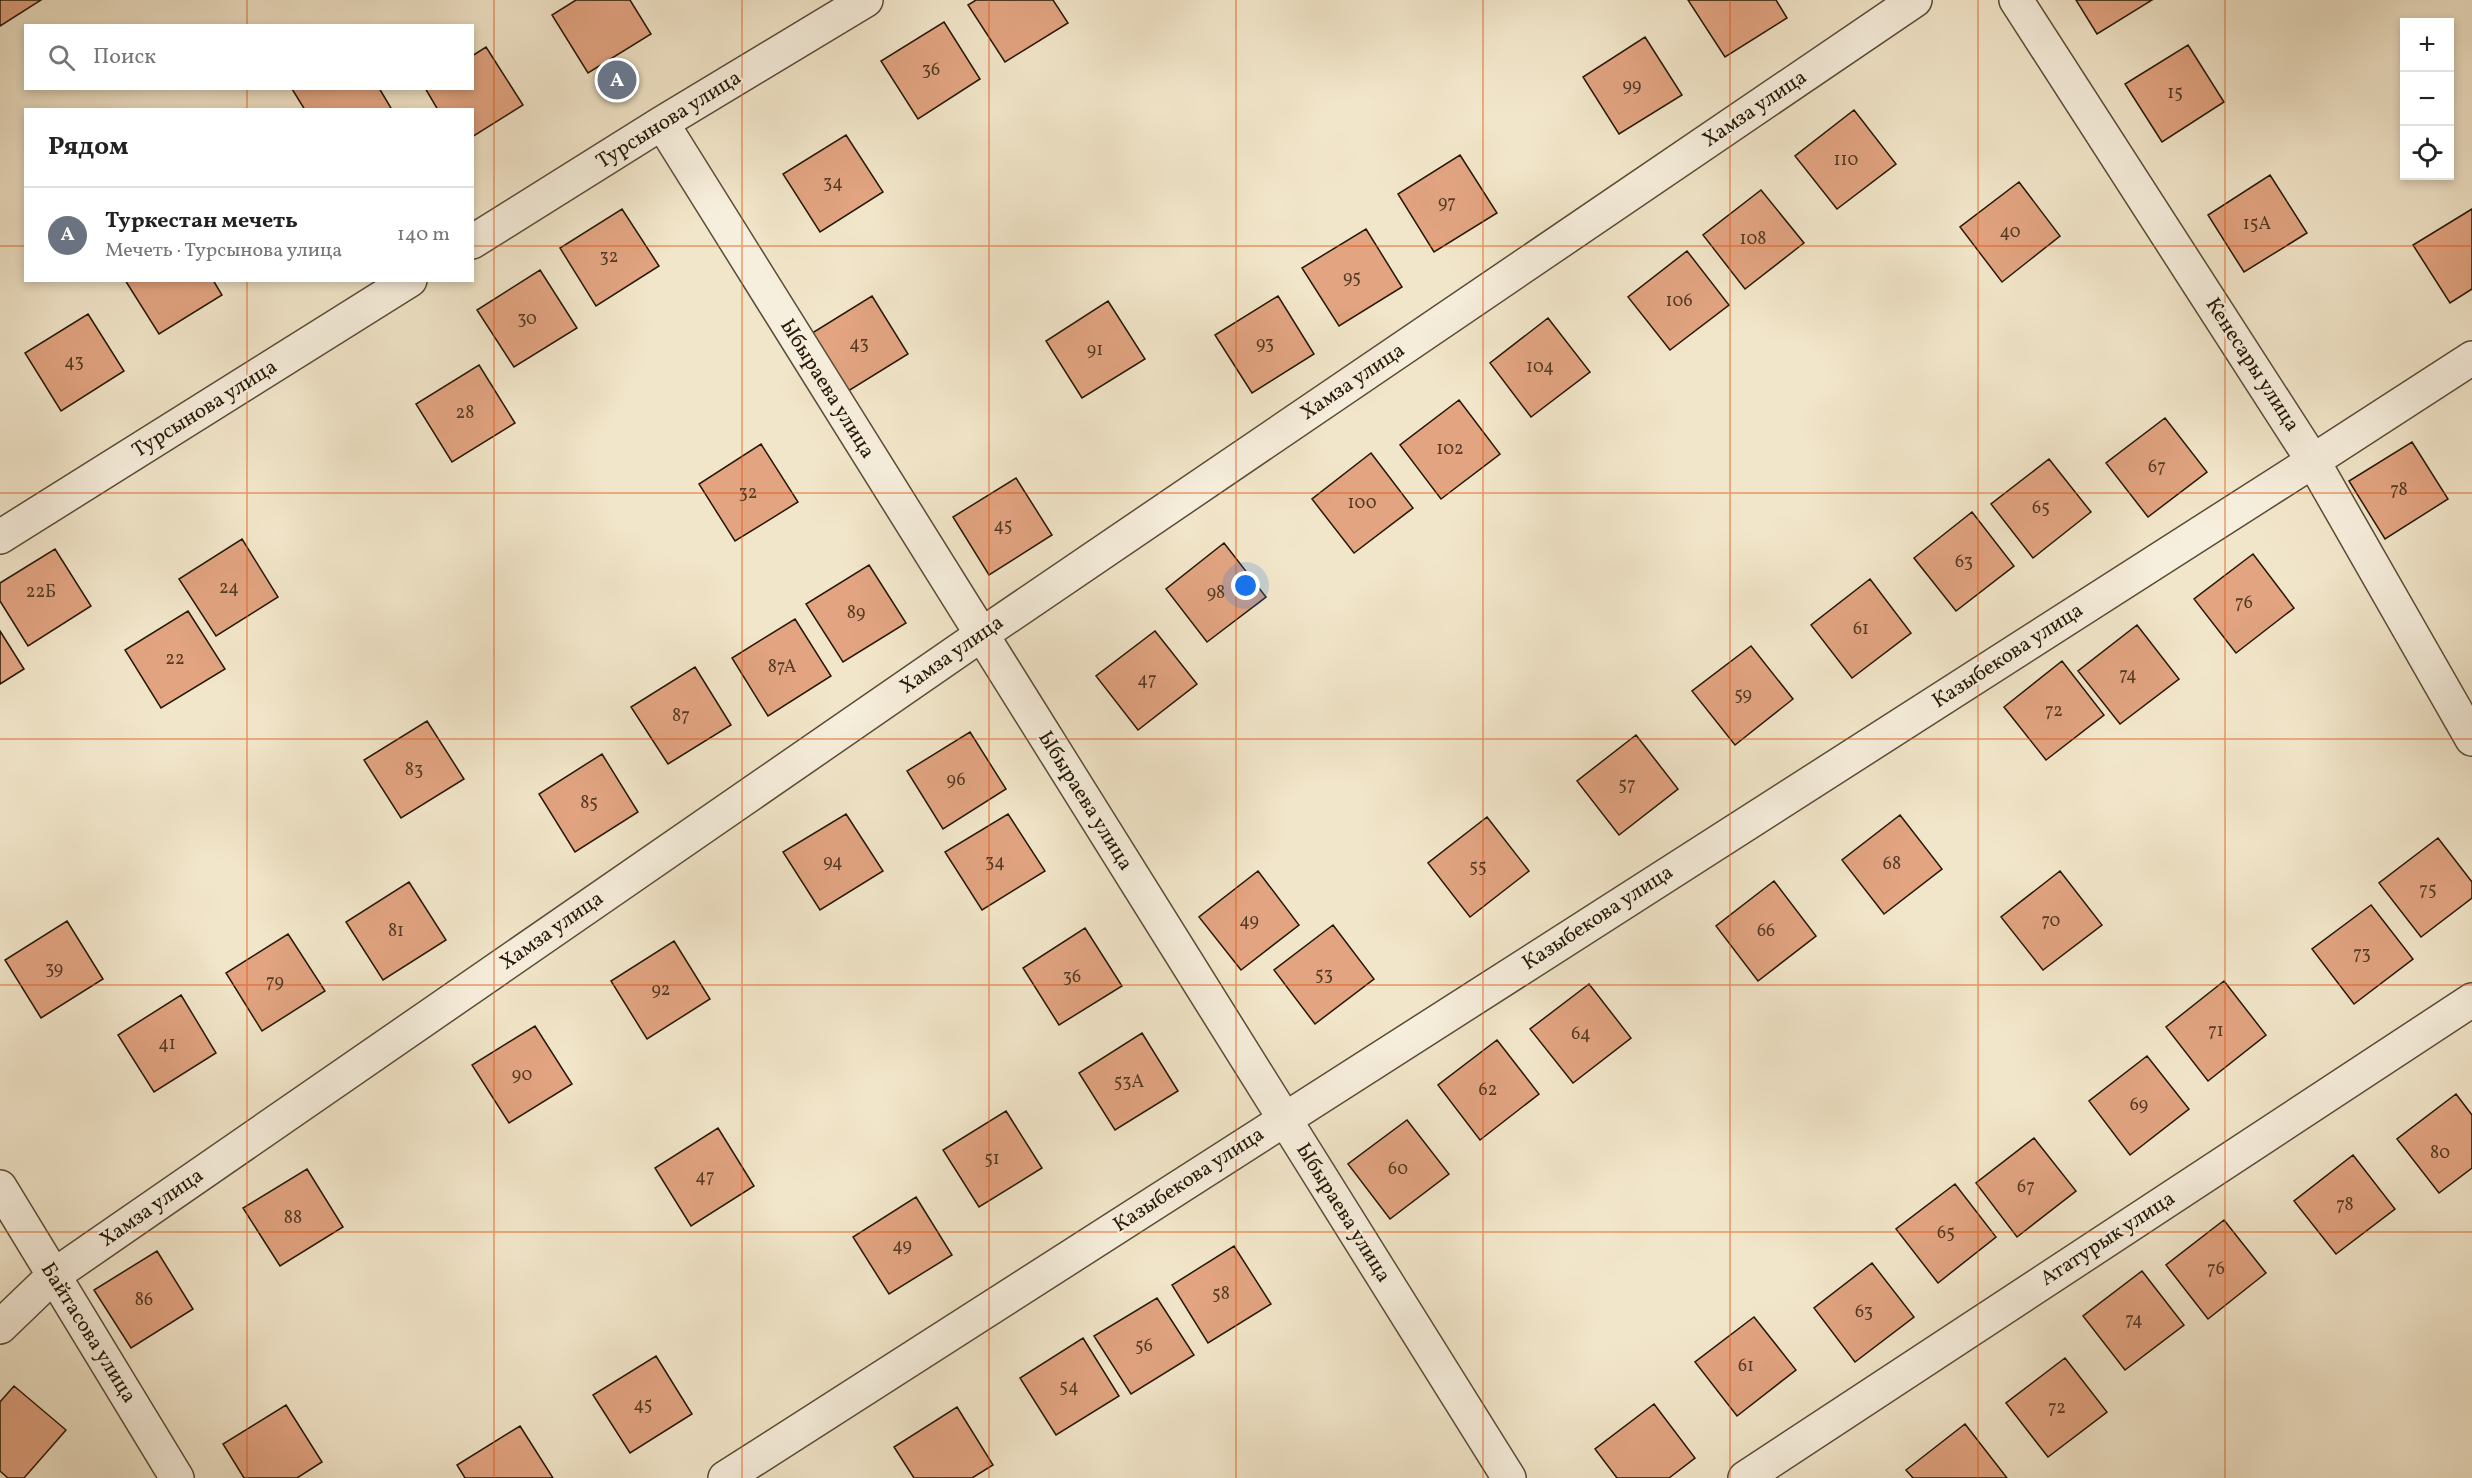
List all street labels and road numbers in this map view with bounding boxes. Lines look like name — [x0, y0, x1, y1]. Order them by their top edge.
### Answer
street label: Хамза улица — [1697, 63, 1813, 155]
street label: Турсынова улица — [591, 64, 747, 176]
street label: Кенесары улица — [2198, 292, 2306, 438]
street label: Ыбыраева улица — [772, 314, 882, 464]
street label: Хамза улица — [1295, 336, 1411, 428]
street label: Турсынова улица — [127, 353, 283, 465]
street label: Казыбекова улица — [1927, 596, 2089, 716]
street label: Хамза улица — [894, 609, 1010, 701]
street label: Ыбыраева улица — [1030, 726, 1140, 876]
street label: Казыбекова улица — [1517, 858, 1679, 978]
street label: Хамза улица — [494, 885, 610, 977]
street label: Казыбекова улица — [1108, 1120, 1270, 1240]
street label: Ыбыраева улица — [1288, 1138, 1398, 1288]
street label: Хамза улица — [94, 1162, 210, 1254]
street label: Ататурык улица — [2035, 1184, 2181, 1294]
street label: Байтасова улица — [33, 1257, 143, 1409]

